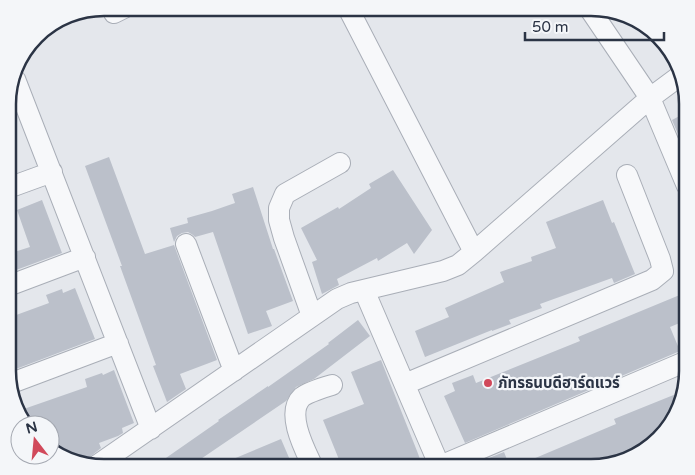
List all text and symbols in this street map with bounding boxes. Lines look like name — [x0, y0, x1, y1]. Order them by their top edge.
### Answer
scale bar — [525, 10, 664, 42]
text: 50 m — [532, 18, 569, 36]
place label: ภัทรธนบดีฮาร์ดแวร์ — [498, 374, 620, 392]
marker: ภัทรธนบดีฮาร์ดแวร์ — [482, 377, 494, 389]
north arrow — [10, 415, 60, 465]
text: N — [24, 418, 39, 438]

